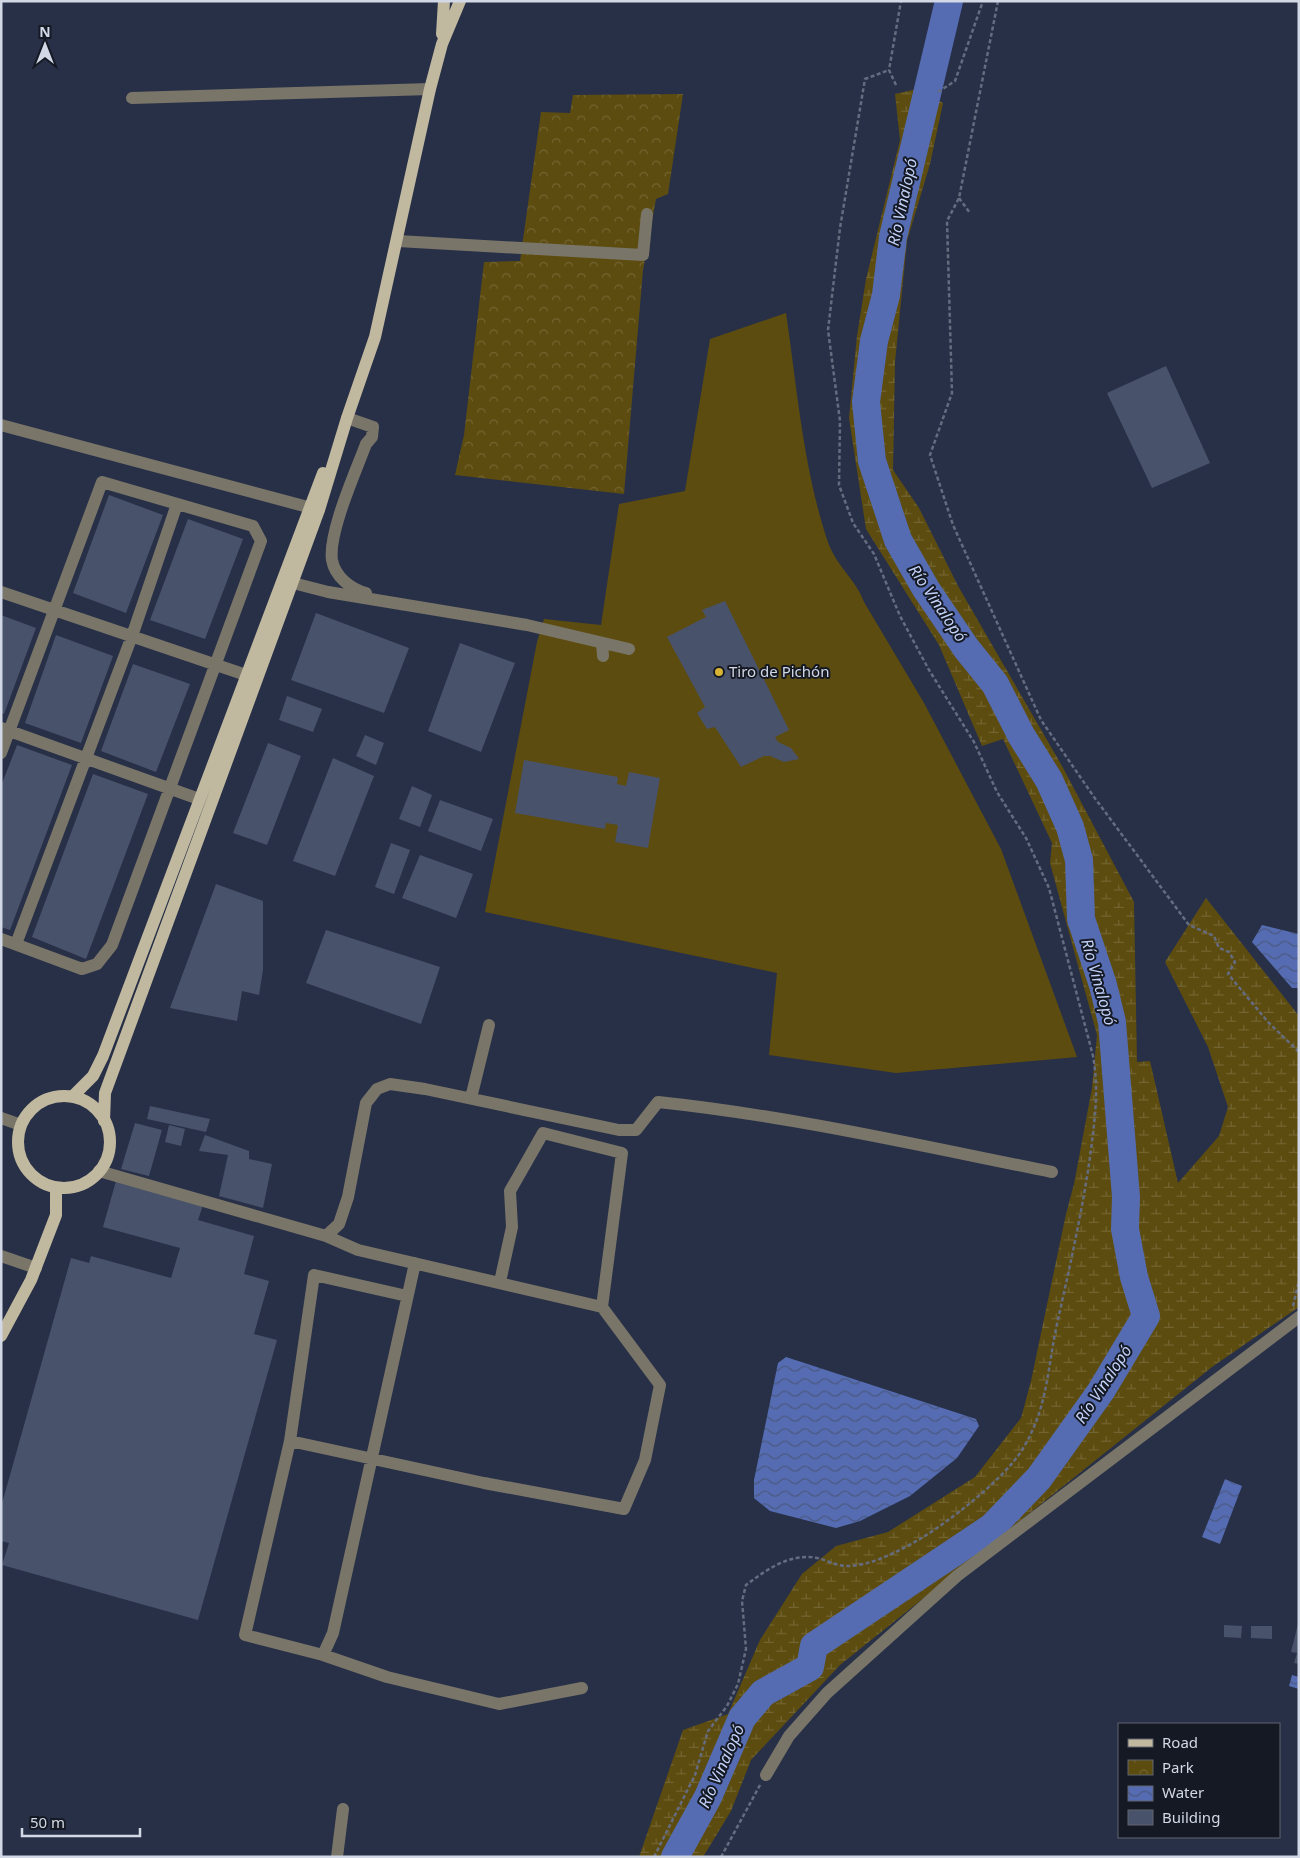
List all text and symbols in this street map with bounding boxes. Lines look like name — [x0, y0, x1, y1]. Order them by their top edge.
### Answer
north arrow — [20, 20, 70, 70]
text: N — [39, 22, 51, 41]
water label: Río Vinalopó — [882, 156, 922, 248]
water label: Río Vinalopó — [904, 560, 972, 646]
place label: Tiro de Pichón — [729, 661, 829, 681]
marker: Tiro de Pichón — [713, 666, 725, 678]
water label: Río Vinalopó — [1076, 936, 1122, 1028]
water label: Río Vinalopó — [1069, 1341, 1137, 1427]
water label: Río Vinalopó — [693, 1721, 749, 1811]
legend — [1118, 1723, 1280, 1838]
text: Road — [1162, 1732, 1198, 1752]
text: Park — [1162, 1757, 1194, 1777]
text: Water — [1162, 1782, 1204, 1802]
scale bar — [22, 1806, 140, 1838]
text: Building — [1162, 1807, 1220, 1827]
text: 50 m — [30, 1812, 65, 1832]

